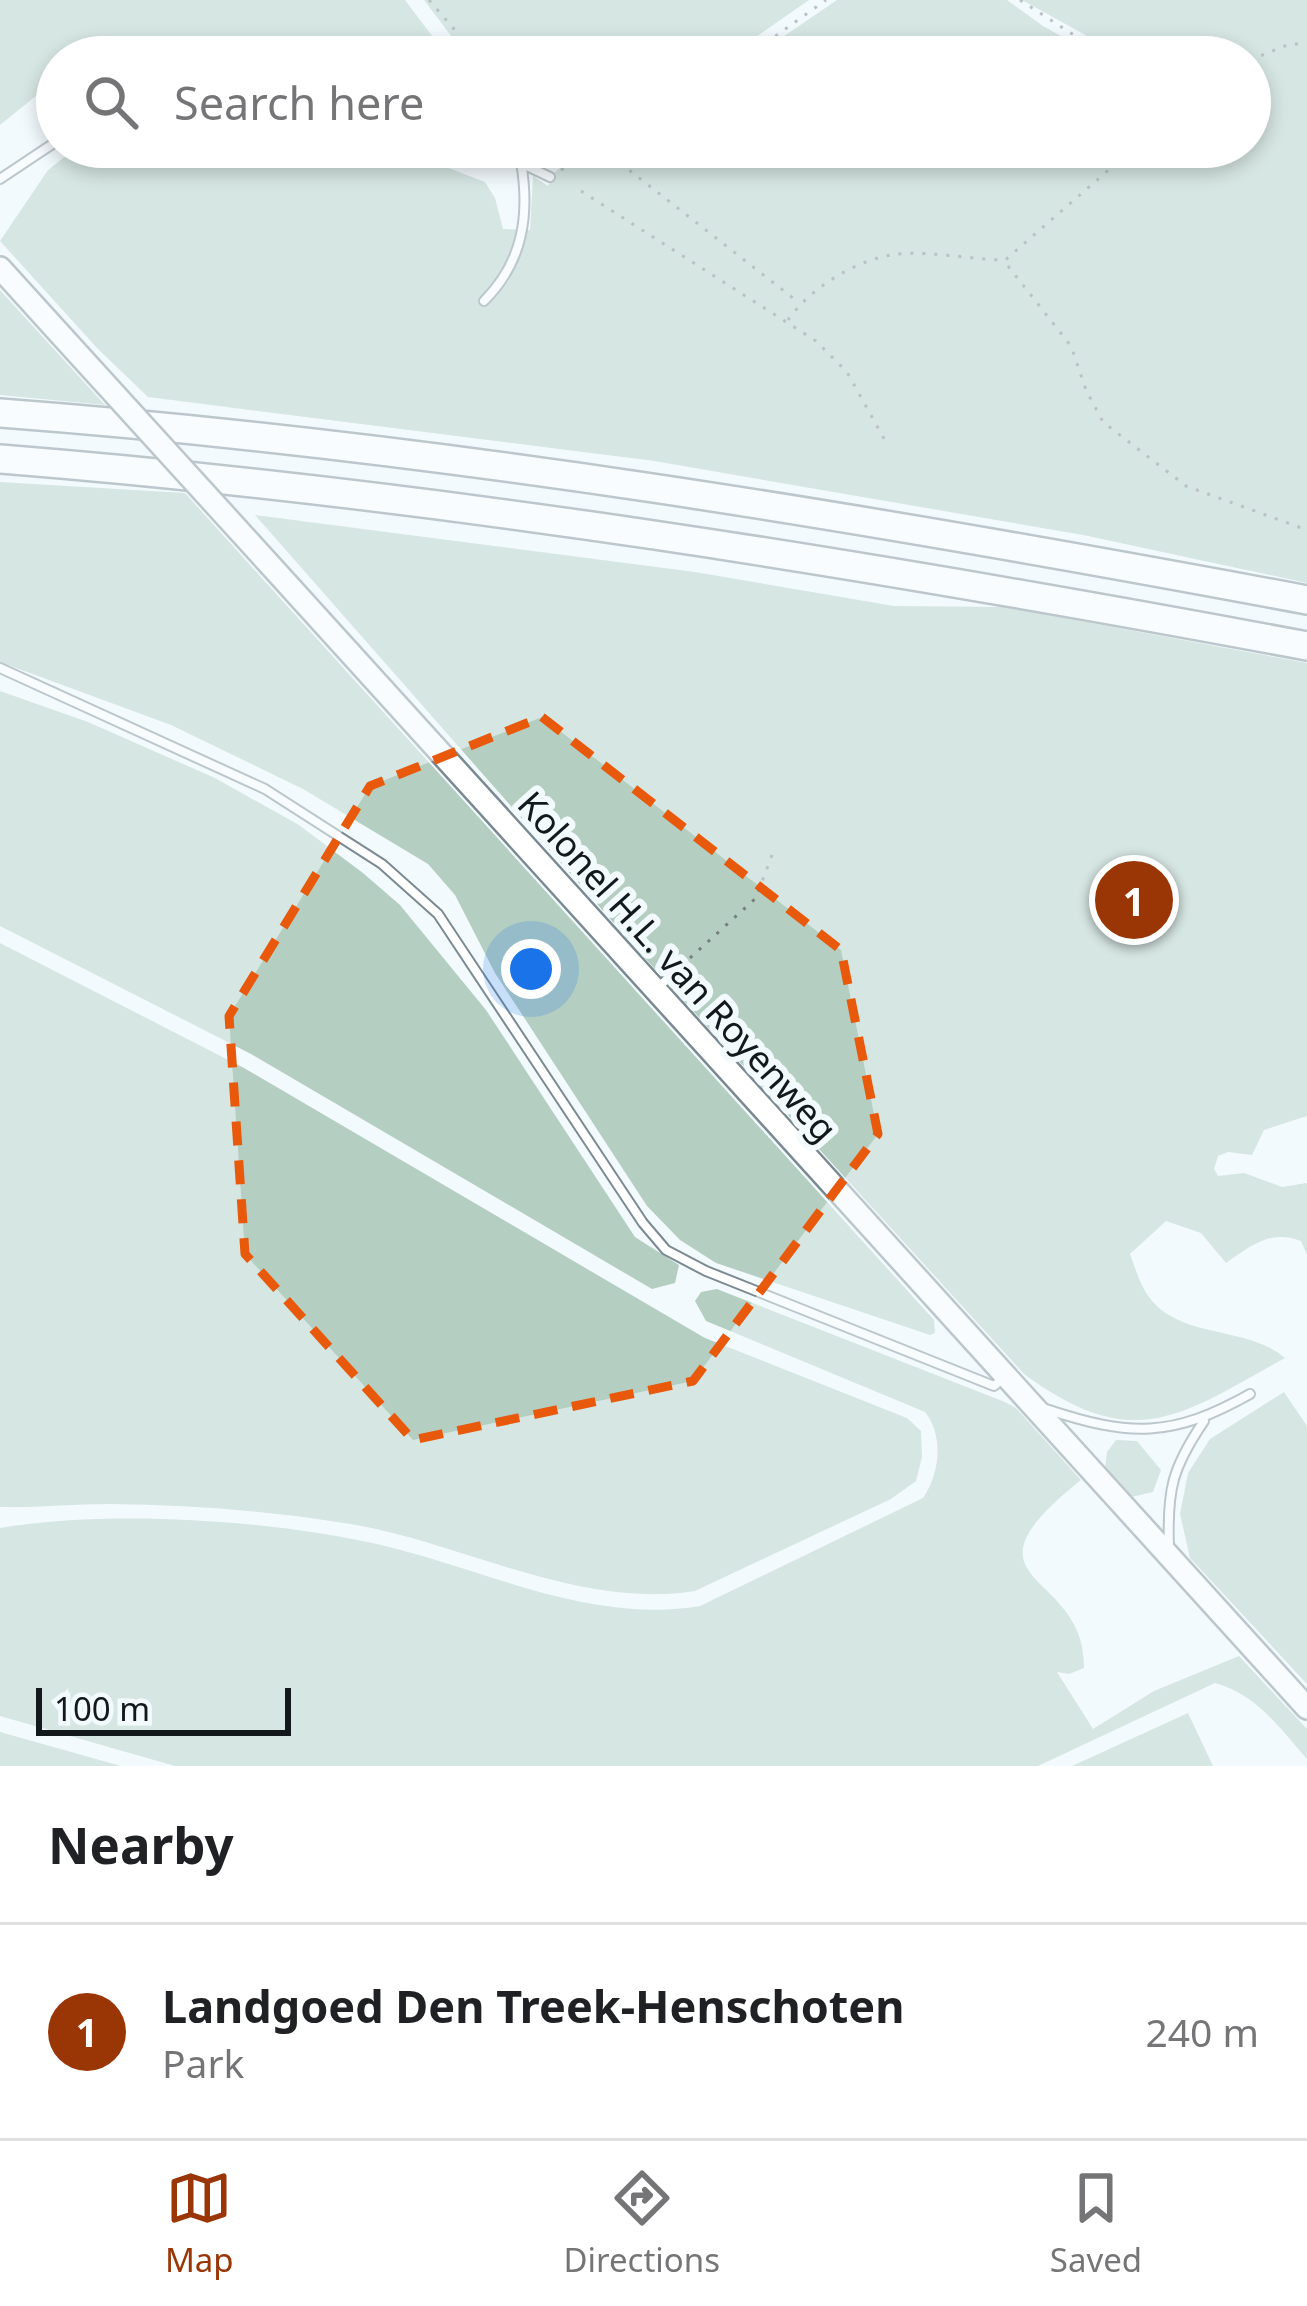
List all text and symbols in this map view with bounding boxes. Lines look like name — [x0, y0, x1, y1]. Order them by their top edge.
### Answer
search box — [36, 36, 1271, 168]
icon: search — [78, 69, 144, 135]
text: Search here — [174, 72, 424, 133]
street label: Kolonel H.L. van Royenweg — [507, 780, 849, 1152]
pin: 1 — [1095, 855, 1173, 945]
your location — [501, 939, 561, 999]
scale bar — [36, 1682, 291, 1735]
text: 100 m — [54, 1686, 150, 1731]
text: Nearby — [48, 1809, 234, 1879]
text: Landgoed Den Treek-Henschoten — [162, 1975, 904, 2036]
text: 1 — [76, 2005, 98, 2058]
text: 240 m — [1145, 2005, 1259, 2058]
text: Park — [162, 2036, 244, 2089]
tab: Map — [165, 2165, 234, 2282]
tab: Directions — [563, 2165, 720, 2282]
tab: Saved — [1050, 2165, 1142, 2282]

